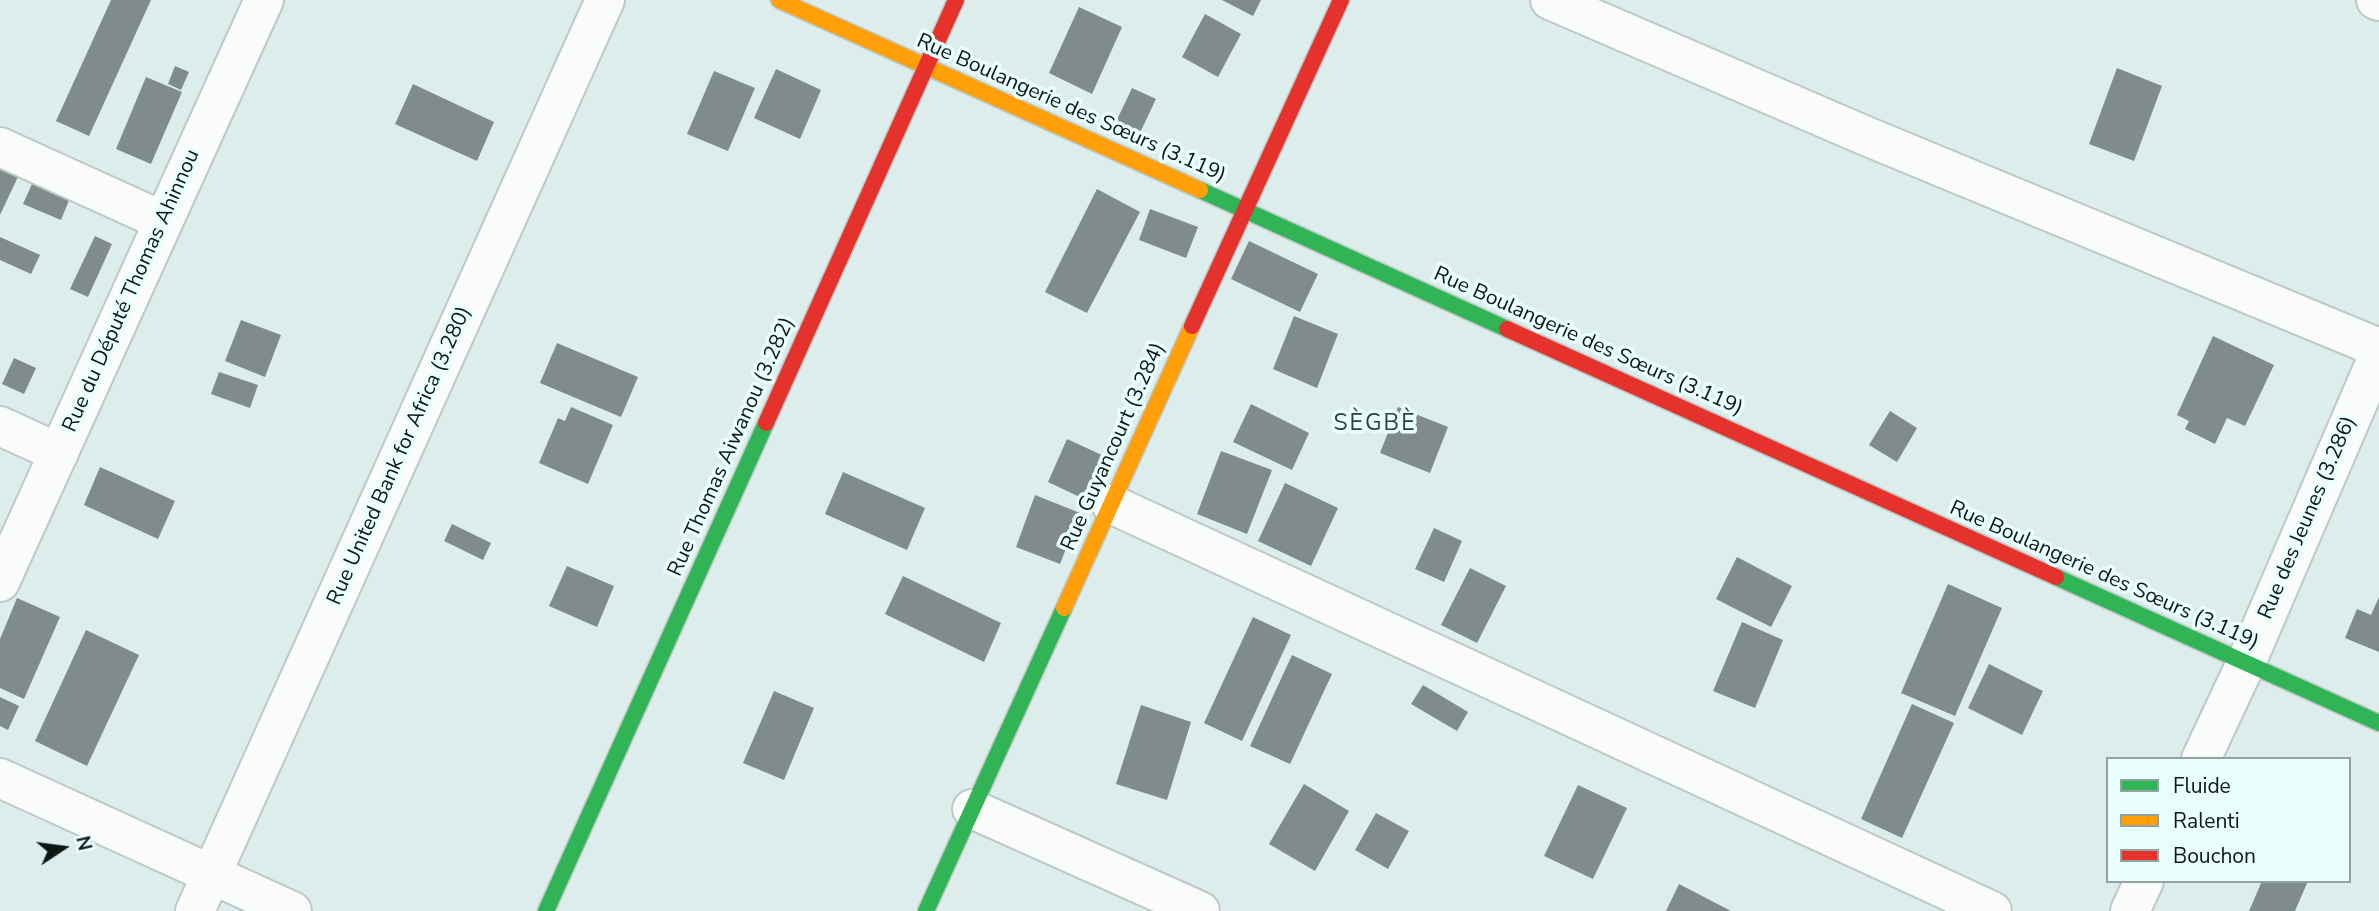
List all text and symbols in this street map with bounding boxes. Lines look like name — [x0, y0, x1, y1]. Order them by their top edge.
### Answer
street label: Rue Boulangerie des Sœurs (3.119) — [912, 29, 1230, 189]
street label: Rue du Député Thomas Ahinnou — [58, 146, 206, 436]
street label: Rue Boulangerie des Sœurs (3.119) — [1429, 262, 1747, 422]
street label: Rue United Bank for Africa (3.280) — [323, 303, 477, 609]
street label: Rue Thomas Aiwanou (3.282) — [663, 313, 801, 581]
street label: Rue Guyancourt (3.284) — [1057, 339, 1171, 555]
district label: SÈGBÈ — [1334, 410, 1416, 438]
street label: Rue des Jeunes (3.286) — [2254, 413, 2362, 623]
street label: Rue Boulangerie des Sœurs (3.119) — [1945, 496, 2263, 656]
legend — [2106, 757, 2351, 883]
text: Fluide — [2173, 772, 2231, 800]
text: Ralenti — [2173, 807, 2240, 835]
north arrow — [28, 813, 98, 883]
text: N — [69, 833, 98, 853]
text: Bouchon — [2173, 842, 2256, 870]

